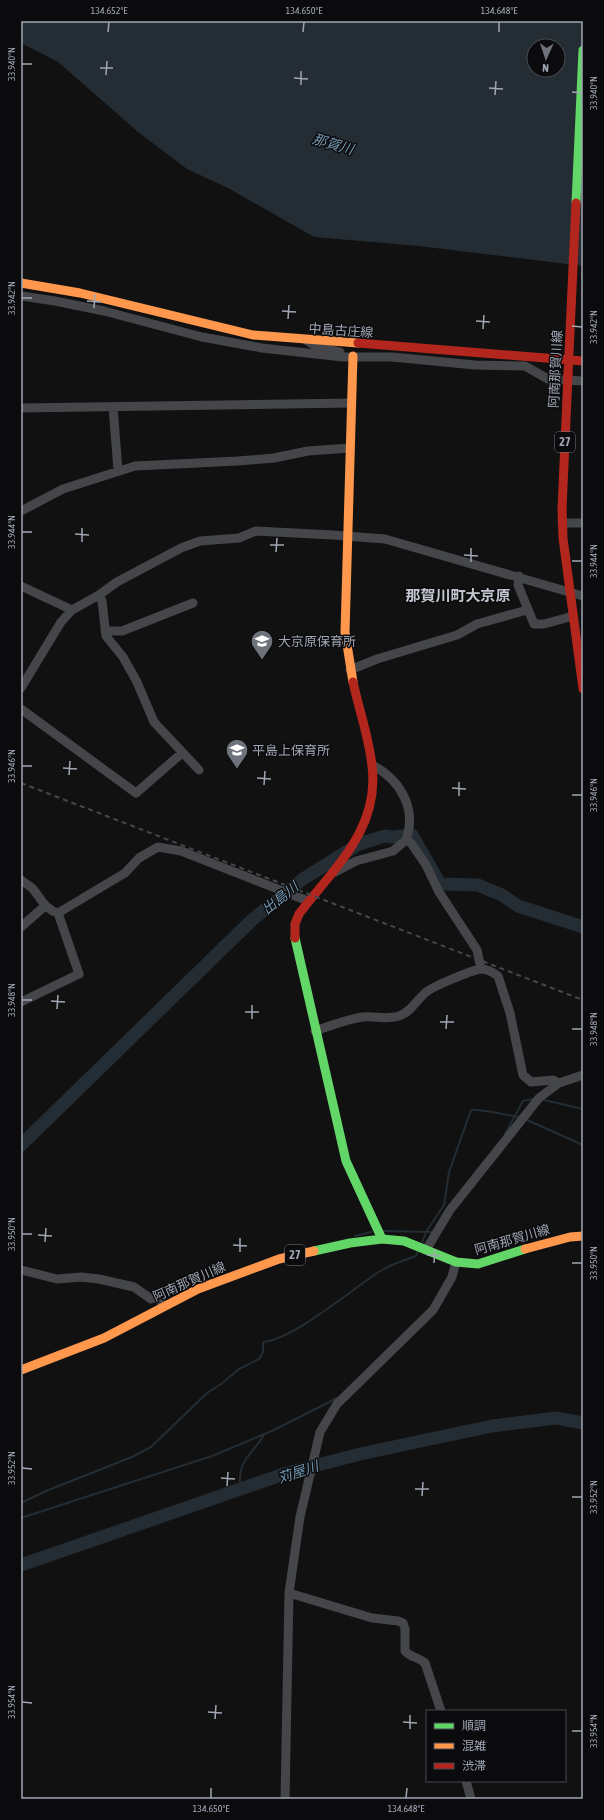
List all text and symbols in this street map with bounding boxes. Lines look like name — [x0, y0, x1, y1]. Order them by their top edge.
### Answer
text: 134.652°E — [91, 5, 128, 16]
text: 134.650°E — [286, 5, 323, 16]
text: 134.648°E — [481, 5, 518, 16]
north arrow — [526, 38, 566, 78]
text: 33.940°N — [6, 47, 17, 81]
text: N — [542, 62, 549, 74]
text: 33.940°N — [588, 76, 599, 110]
water label: 那賀川 — [311, 131, 357, 158]
text: 33.942°N — [6, 281, 17, 315]
text: 33.942°N — [588, 310, 599, 344]
street label: 中島古庄線 — [308, 321, 374, 340]
street label: 阿南那賀川線 — [546, 330, 565, 408]
road number: 27 — [555, 432, 575, 452]
text: 33.944°N — [6, 515, 17, 549]
text: 33.944°N — [588, 544, 599, 578]
district label: 那賀川町大京原 — [405, 587, 511, 604]
school or university icon: 大京原保育所 — [249, 628, 275, 661]
place label: 大京原保育所 — [278, 634, 356, 649]
school or university icon: 平島上保育所 — [224, 737, 250, 770]
place label: 平島上保育所 — [252, 743, 330, 758]
text: 33.946°N — [6, 749, 17, 783]
text: 33.946°N — [588, 778, 599, 812]
water label: 出島川 — [259, 877, 303, 917]
text: 33.948°N — [6, 983, 17, 1017]
text: 33.948°N — [588, 1012, 599, 1046]
text: 33.950°N — [6, 1217, 17, 1251]
street label: 阿南那賀川線 — [473, 1222, 552, 1257]
road number: 27 — [285, 1245, 305, 1265]
text: 33.950°N — [588, 1246, 599, 1280]
street label: 阿南那賀川線 — [151, 1259, 228, 1304]
text: 33.952°N — [6, 1451, 17, 1485]
water label: 苅屋川 — [276, 1457, 322, 1486]
text: 33.952°N — [588, 1480, 599, 1514]
text: 33.954°N — [6, 1685, 17, 1719]
legend — [426, 1710, 566, 1782]
text: 33.954°N — [588, 1714, 599, 1748]
text: 順調 — [462, 1719, 486, 1733]
text: 混雑 — [462, 1739, 486, 1753]
text: 渋滞 — [462, 1759, 486, 1773]
text: 134.650°E — [193, 1803, 230, 1814]
text: 134.648°E — [388, 1803, 425, 1814]

